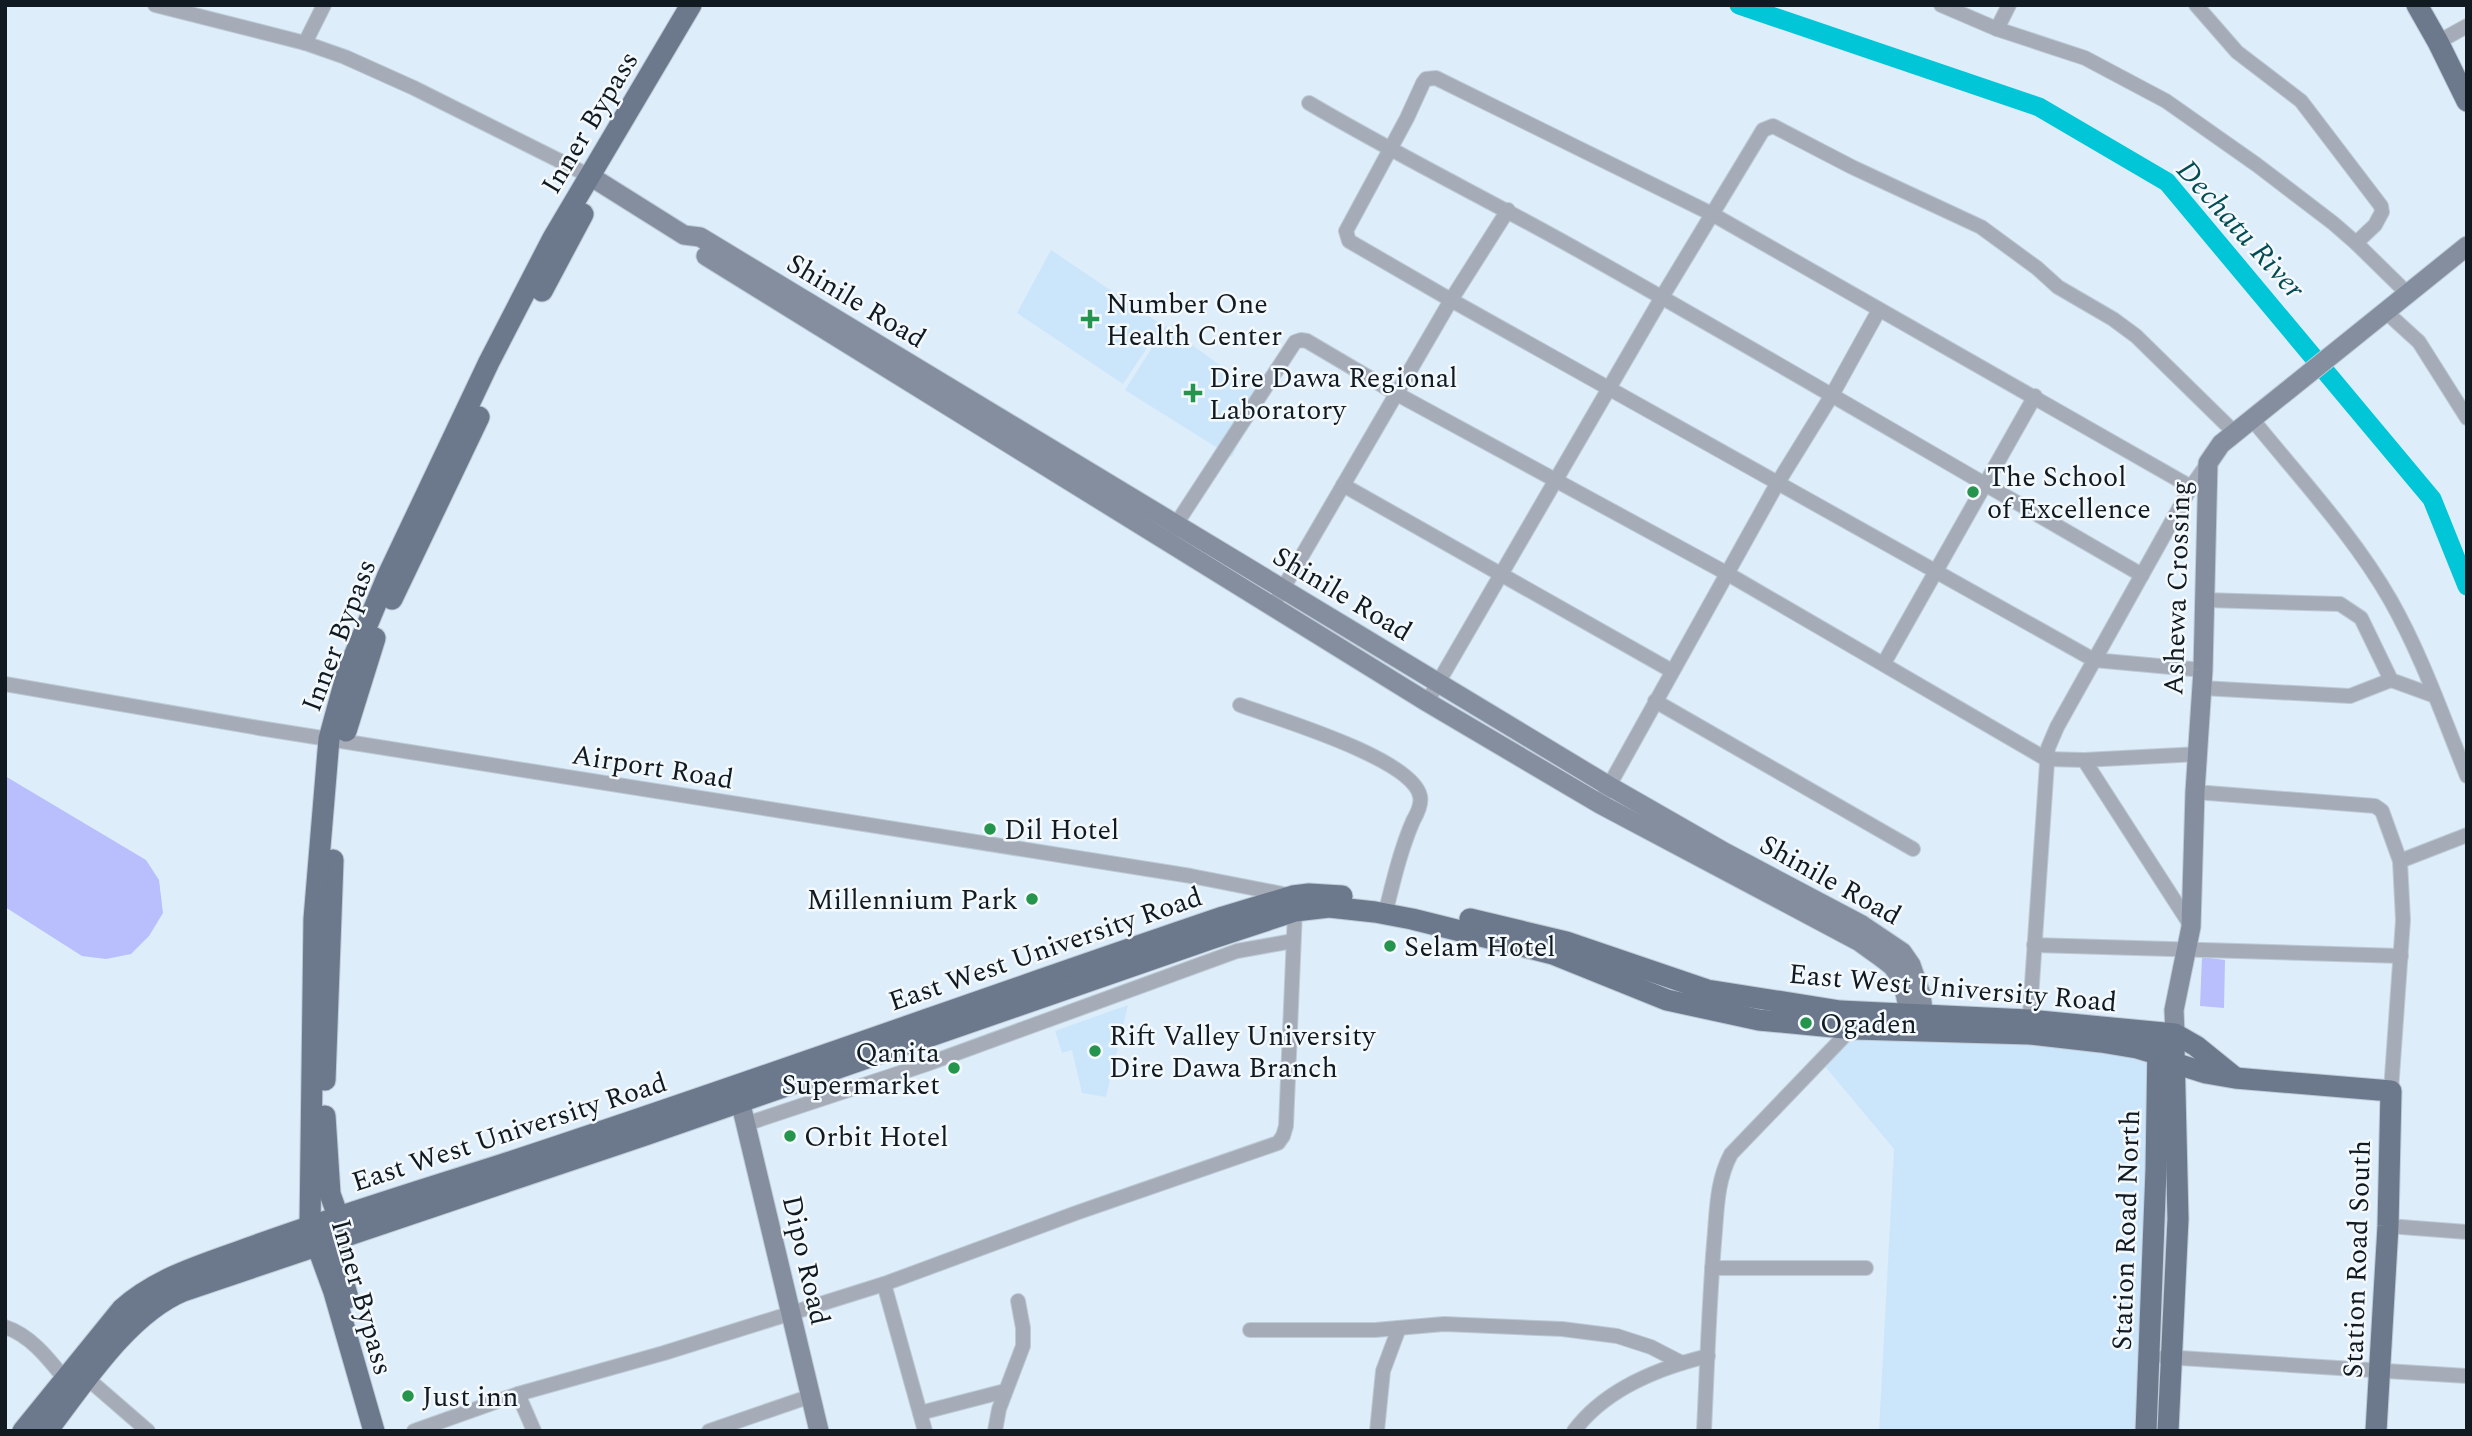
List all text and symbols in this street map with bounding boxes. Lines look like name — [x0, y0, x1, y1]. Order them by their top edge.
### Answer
street label: Inner Bypass — [530, 43, 650, 203]
water label: Dechatu River — [2165, 149, 2316, 310]
street label: Shinile Road — [778, 243, 934, 360]
place label: Number One Health Center — [1106, 283, 1282, 358]
marker: Number One Health Center — [1080, 309, 1100, 329]
place label: Dire Dawa Regional Laboratory — [1209, 357, 1457, 432]
marker: Dire Dawa Regional Laboratory — [1183, 383, 1203, 403]
place label: The School of Excellence — [1987, 456, 2151, 531]
street label: Ashewa Crossing — [2152, 480, 2203, 696]
marker: The School of Excellence — [1965, 484, 1981, 500]
street label: Shinile Road — [1264, 536, 1420, 653]
street label: Inner Bypass — [291, 553, 388, 718]
street label: Airport Road — [569, 733, 737, 801]
place label: Dil Hotel — [1004, 809, 1119, 852]
marker: Dil Hotel — [982, 821, 998, 837]
street label: Shinile Road — [1751, 824, 1909, 937]
street label: East West University Road — [883, 875, 1208, 1023]
place label: Millennium Park — [807, 879, 1018, 922]
marker: Millennium Park — [1024, 891, 1040, 907]
place label: Selam Hotel — [1404, 926, 1555, 969]
marker: Selam Hotel — [1382, 938, 1398, 954]
street label: East West University Road — [1787, 953, 2119, 1024]
place label: Ogaden — [1820, 1003, 1917, 1046]
place label: Rift Valley University Dire Dawa Branch — [1109, 1015, 1377, 1090]
marker: Ogaden — [1798, 1015, 1814, 1031]
place label: Qanita Supermarket — [781, 1032, 940, 1107]
marker: Rift Valley University Dire Dawa Branch — [1087, 1043, 1103, 1059]
marker: Qanita Supermarket — [946, 1060, 962, 1076]
street label: East West University Road — [346, 1061, 673, 1204]
street label: Station Road North — [2101, 1109, 2152, 1351]
place label: Orbit Hotel — [804, 1116, 949, 1159]
marker: Orbit Hotel — [782, 1128, 798, 1144]
street label: Station Road South — [2332, 1139, 2383, 1379]
street label: Dipo Road — [770, 1191, 841, 1329]
street label: Inner Bypass — [319, 1214, 404, 1381]
place label: Just inn — [422, 1376, 518, 1419]
marker: Just inn — [400, 1388, 416, 1404]

